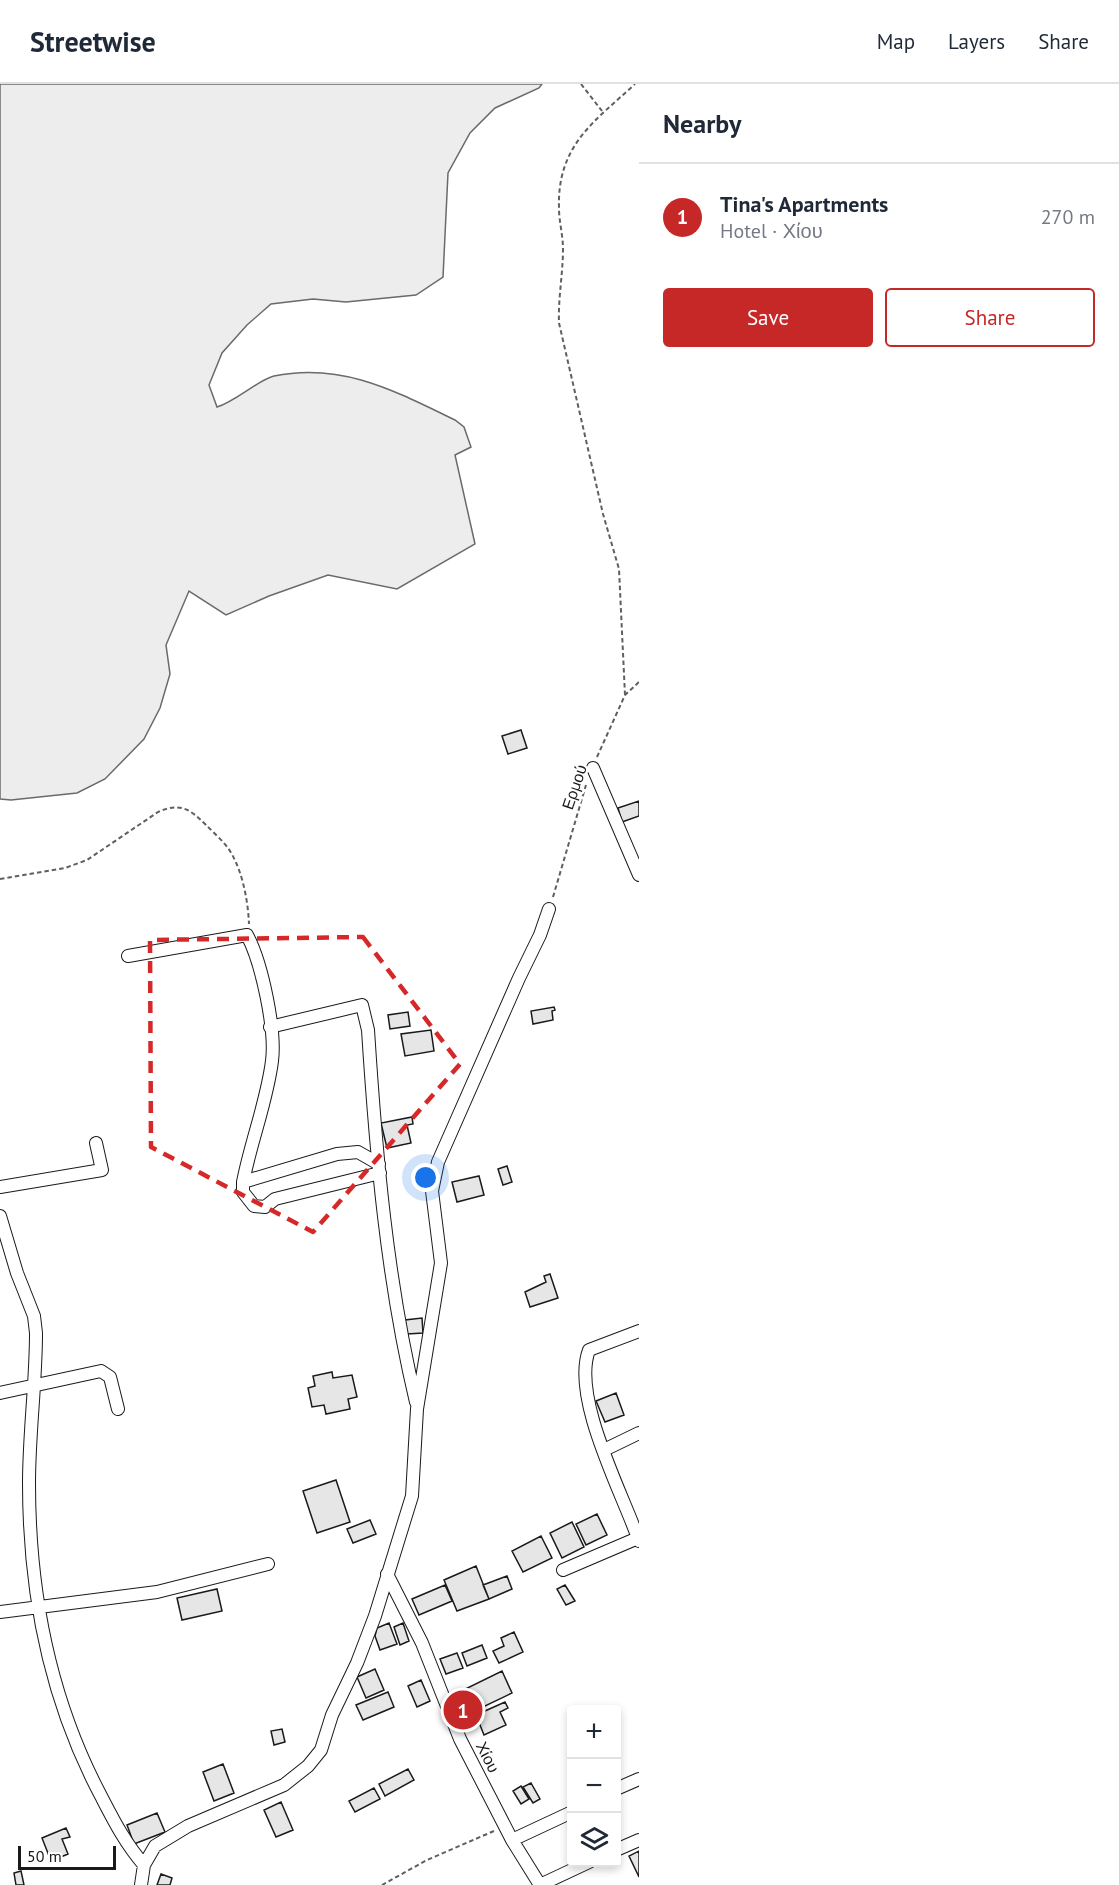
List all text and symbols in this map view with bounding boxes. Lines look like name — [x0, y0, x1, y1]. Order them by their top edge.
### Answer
text: Streetwise — [30, 23, 156, 60]
text: Map — [877, 28, 915, 55]
text: Layers — [948, 28, 1005, 55]
text: Share — [1038, 28, 1089, 55]
text: Nearby — [663, 107, 741, 140]
text: Tina's Apartments — [720, 190, 888, 218]
text: 1 — [677, 204, 688, 230]
text: 270 m — [1041, 204, 1095, 230]
text: Hotel · Χίου — [720, 218, 823, 244]
button: Save — [663, 288, 873, 347]
button: Share — [885, 288, 1095, 347]
street label: Ερμού — [557, 762, 591, 812]
your location — [411, 1163, 440, 1192]
pin: 1 — [444, 1688, 482, 1732]
map controls — [567, 1705, 621, 1867]
button: + — [567, 1705, 621, 1759]
street label: Χίου — [472, 1738, 504, 1776]
button: − — [567, 1759, 621, 1813]
button: layers — [567, 1813, 621, 1867]
scale bar — [18, 1843, 116, 1870]
text: 50 m — [27, 1846, 62, 1866]

